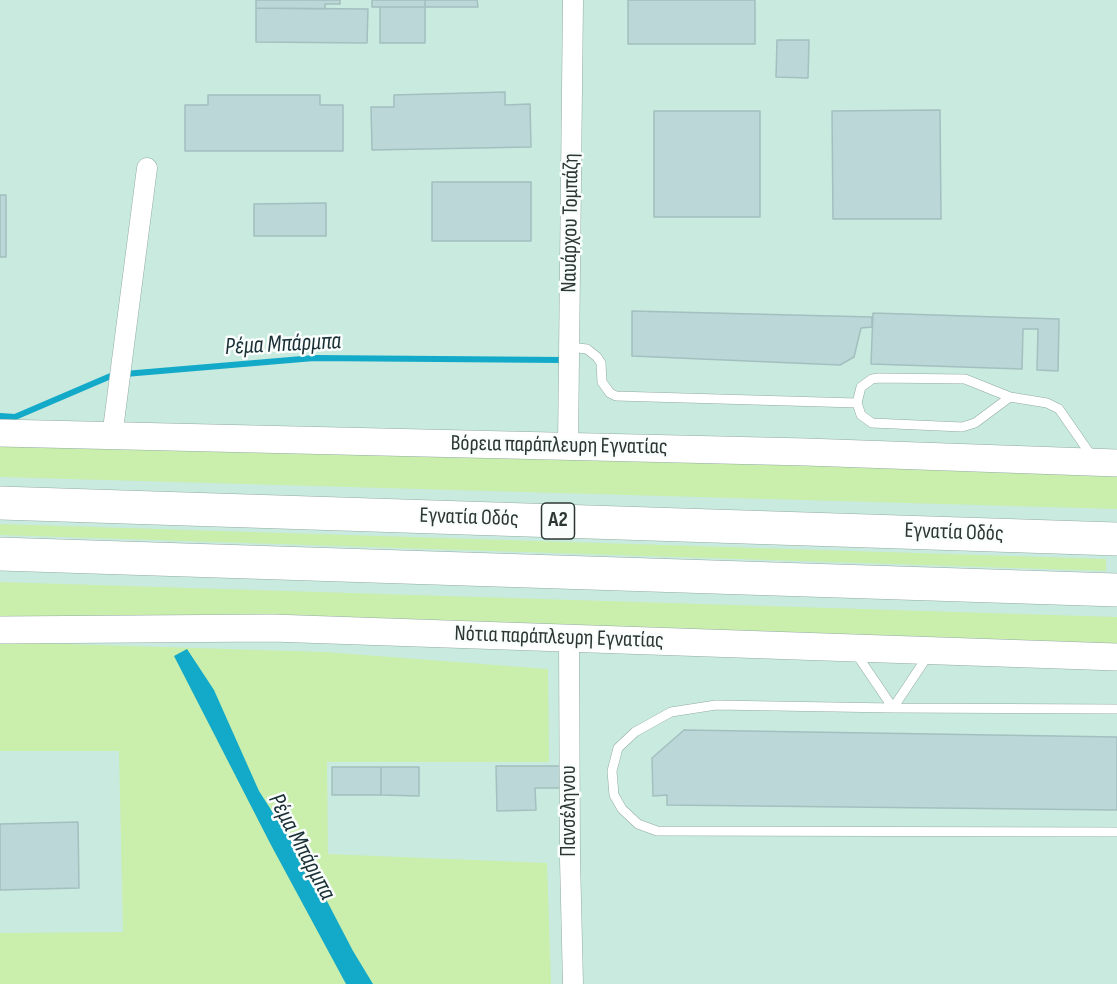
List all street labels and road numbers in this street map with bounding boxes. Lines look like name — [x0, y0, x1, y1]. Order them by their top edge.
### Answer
street label: Ναυάρχου Τομπάζη — [557, 153, 585, 293]
street label: Βόρεια παράπλευρη Εγνατίας — [450, 431, 668, 461]
street label: Εγνατία Οδός — [419, 503, 519, 533]
road number: Α2 — [542, 503, 574, 539]
street label: Εγνατία Οδός — [904, 518, 1004, 548]
street label: Νότια παράπλευρη Εγνατίας — [454, 621, 664, 655]
street label: Πανσέληνου — [556, 765, 582, 857]

